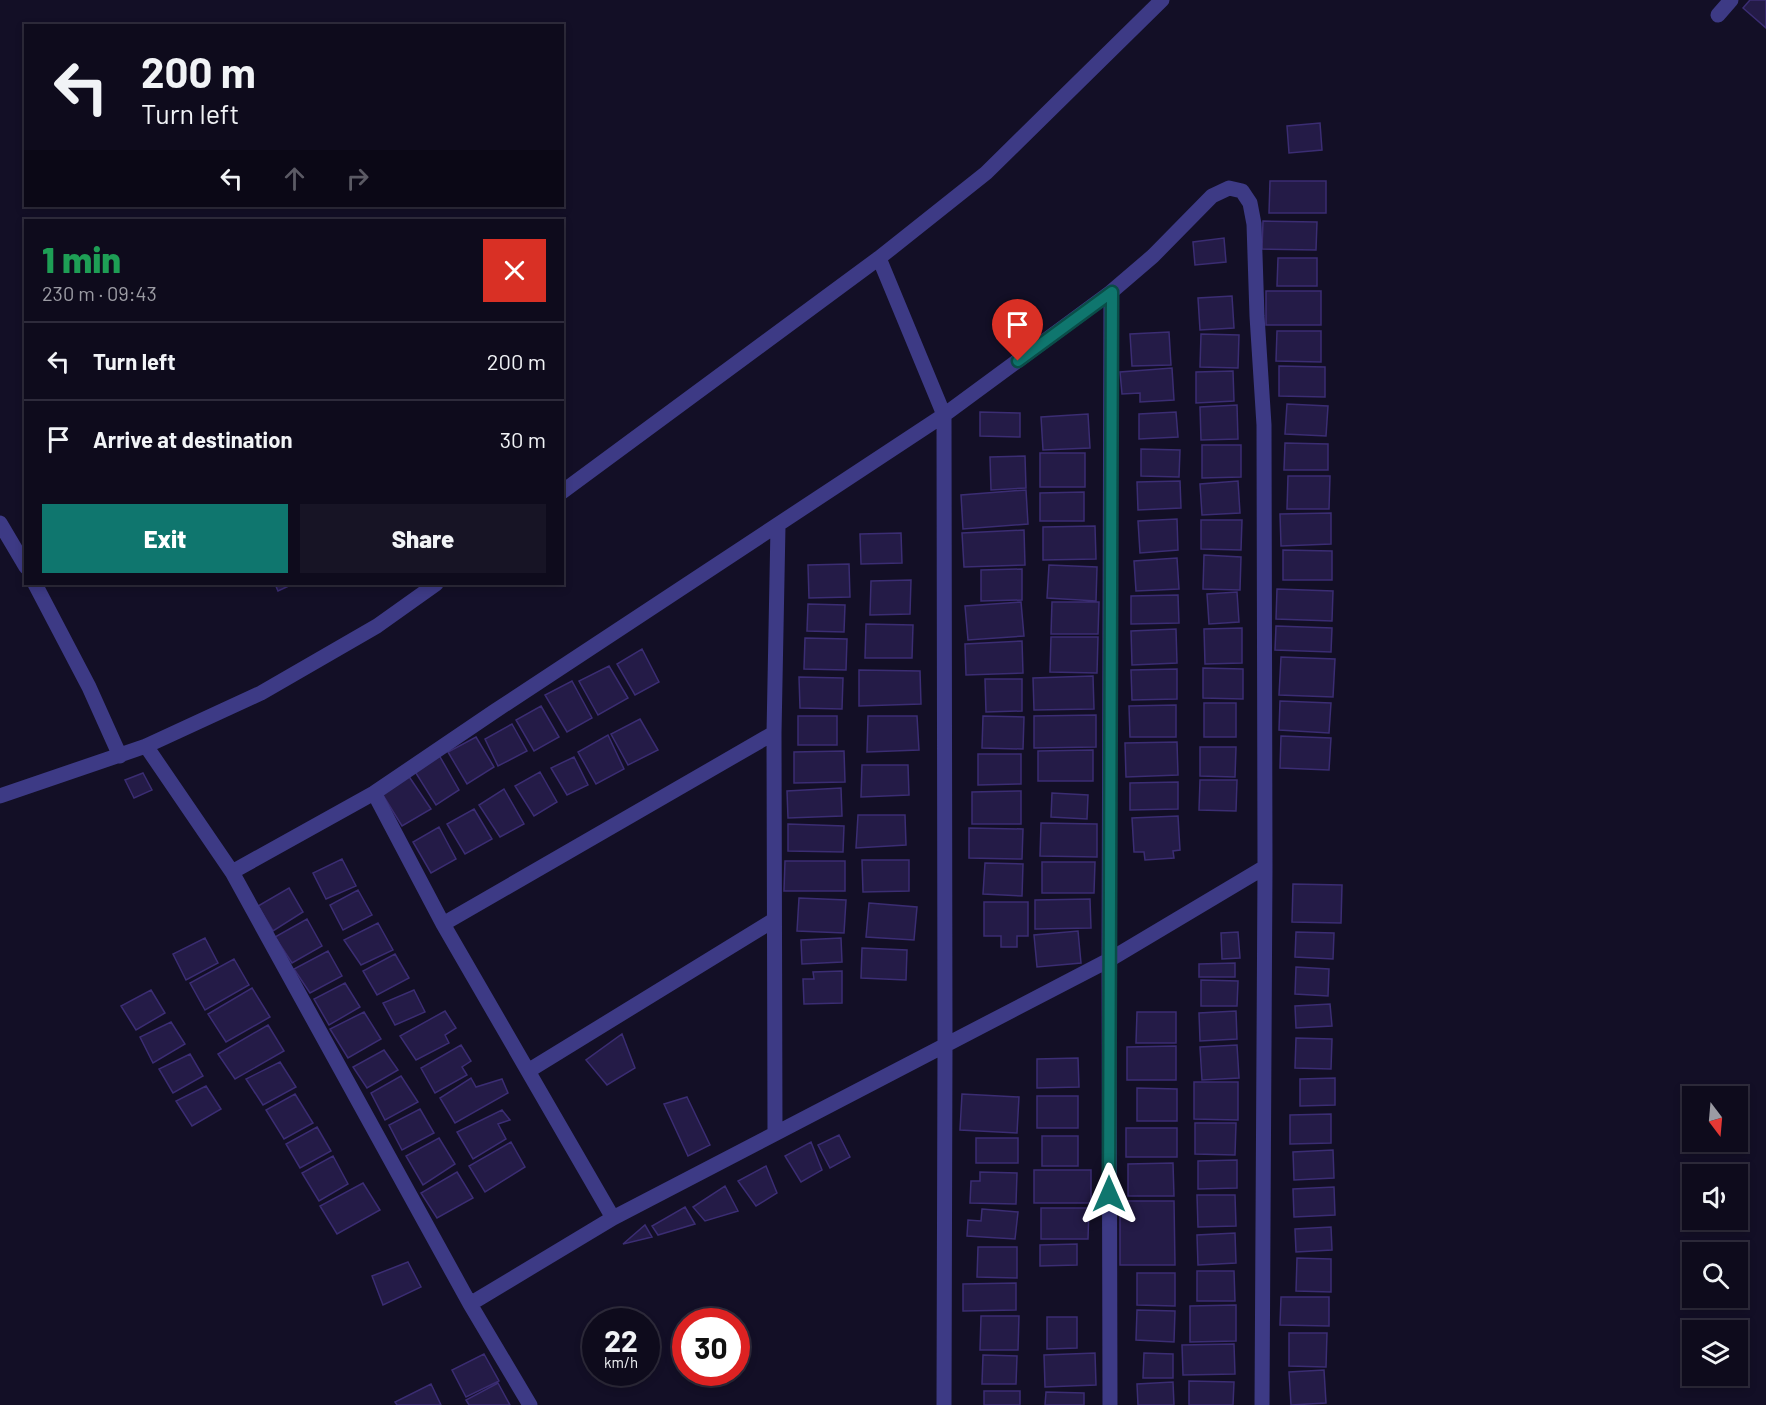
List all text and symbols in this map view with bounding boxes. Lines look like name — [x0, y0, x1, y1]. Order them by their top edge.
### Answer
text: 200 m — [141, 46, 256, 96]
icon: left — [42, 48, 120, 126]
text: Turn left — [141, 97, 239, 129]
icon: left — [215, 162, 248, 195]
icon: ahead — [278, 162, 311, 195]
icon: right — [341, 162, 374, 195]
text: 1 min — [42, 237, 121, 280]
button: close — [483, 239, 546, 302]
text: 230 m · 09:43 — [42, 281, 157, 305]
pin — [992, 299, 1043, 361]
icon: arrive — [1001, 308, 1034, 341]
icon: left — [42, 345, 75, 378]
text: Turn left — [93, 348, 176, 374]
text: 200 m — [487, 348, 546, 374]
icon: arrive — [42, 423, 75, 456]
text: Arrive at destination — [93, 426, 292, 452]
text: 30 m — [500, 426, 546, 452]
button: Exit — [42, 504, 288, 573]
button: Share — [300, 504, 546, 573]
north arrow — [1682, 1086, 1748, 1152]
map controls — [1682, 1086, 1748, 1386]
position arrow — [1077, 1162, 1141, 1226]
button: sound — [1682, 1164, 1748, 1230]
button: search — [1682, 1242, 1748, 1308]
speed limit sign: 30 — [672, 1308, 750, 1386]
button: layers — [1682, 1320, 1748, 1386]
text: 22 — [604, 1322, 638, 1358]
text: km/h — [604, 1353, 638, 1371]

